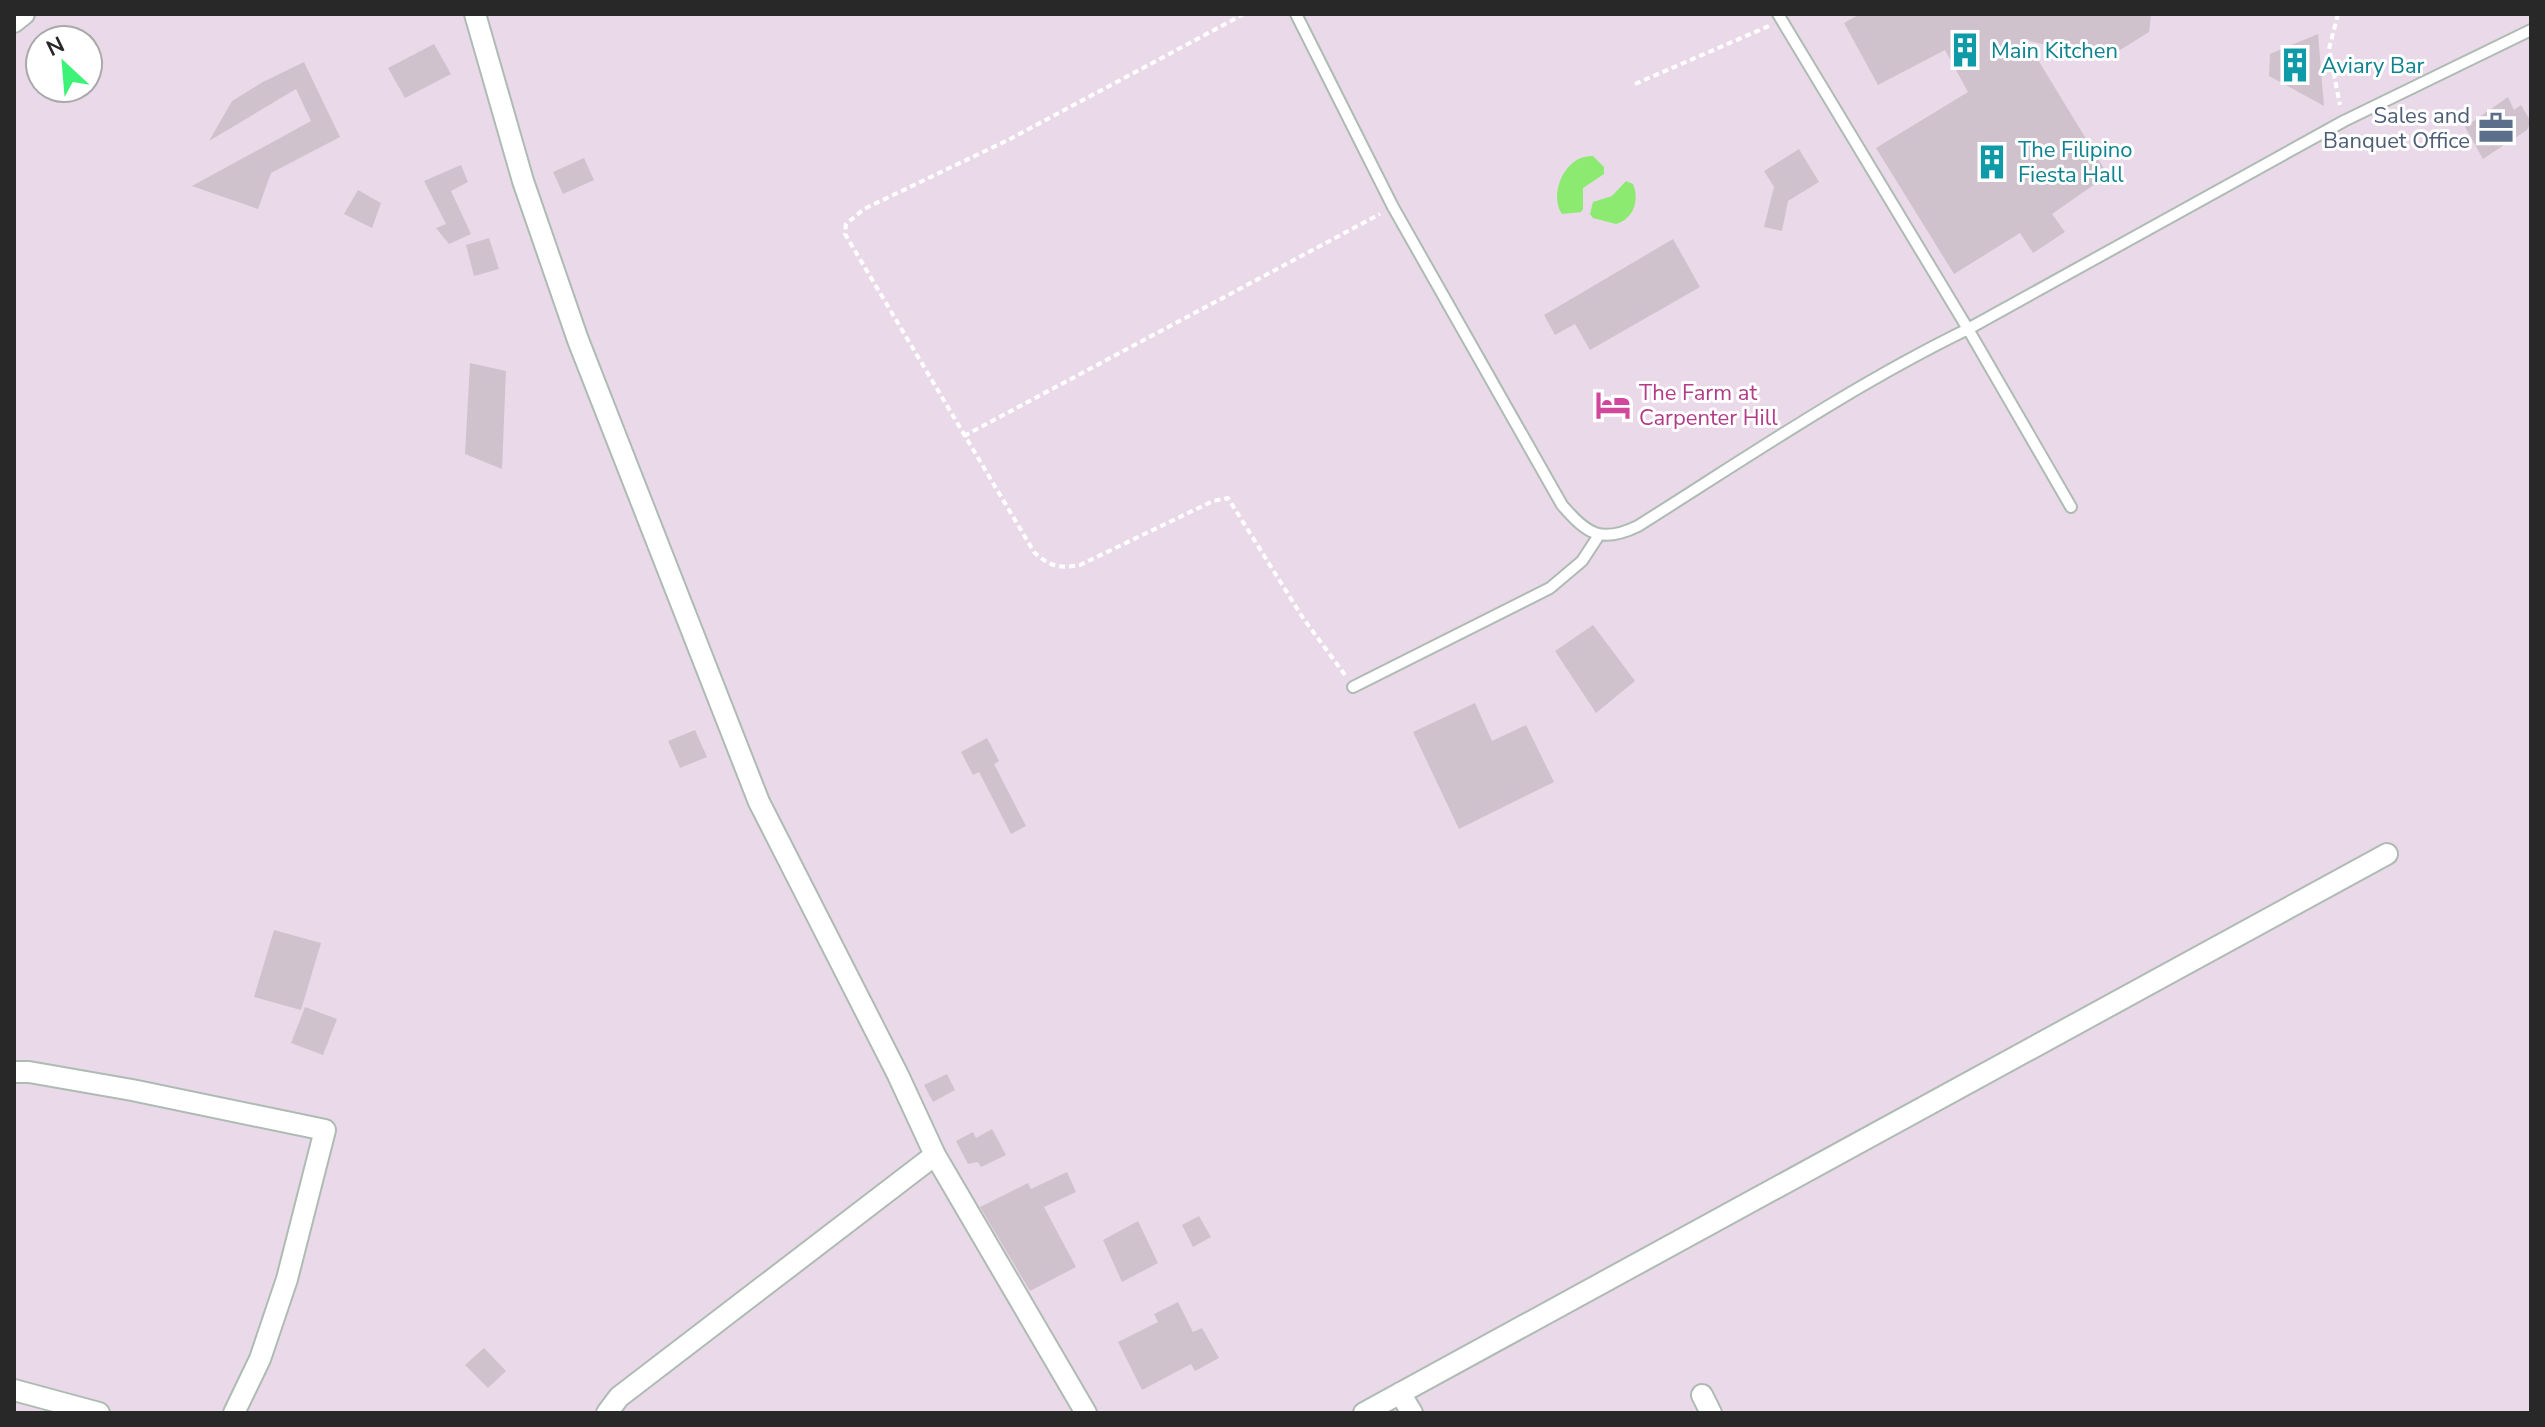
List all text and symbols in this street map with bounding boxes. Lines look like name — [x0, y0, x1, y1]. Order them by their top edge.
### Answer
north arrow — [24, 24, 104, 104]
text: N — [42, 30, 70, 64]
building icon: Main Kitchen — [1946, 31, 1984, 69]
place label: Main Kitchen — [1991, 36, 2118, 66]
building icon: Aviary Bar — [2276, 46, 2314, 84]
place label: Aviary Bar — [2321, 51, 2425, 81]
place label: Sales and Banquet Office — [2323, 101, 2470, 156]
office icon: Sales and Banquet Office — [2477, 109, 2515, 147]
place label: The Filipino Fiesta Hall — [2018, 135, 2133, 190]
building icon: The Filipino Fiesta Hall — [1973, 143, 2011, 181]
place label: The Farm at Carpenter Hill — [1639, 378, 1778, 433]
hotel icon: The Farm at Carpenter Hill — [1594, 386, 1632, 424]

